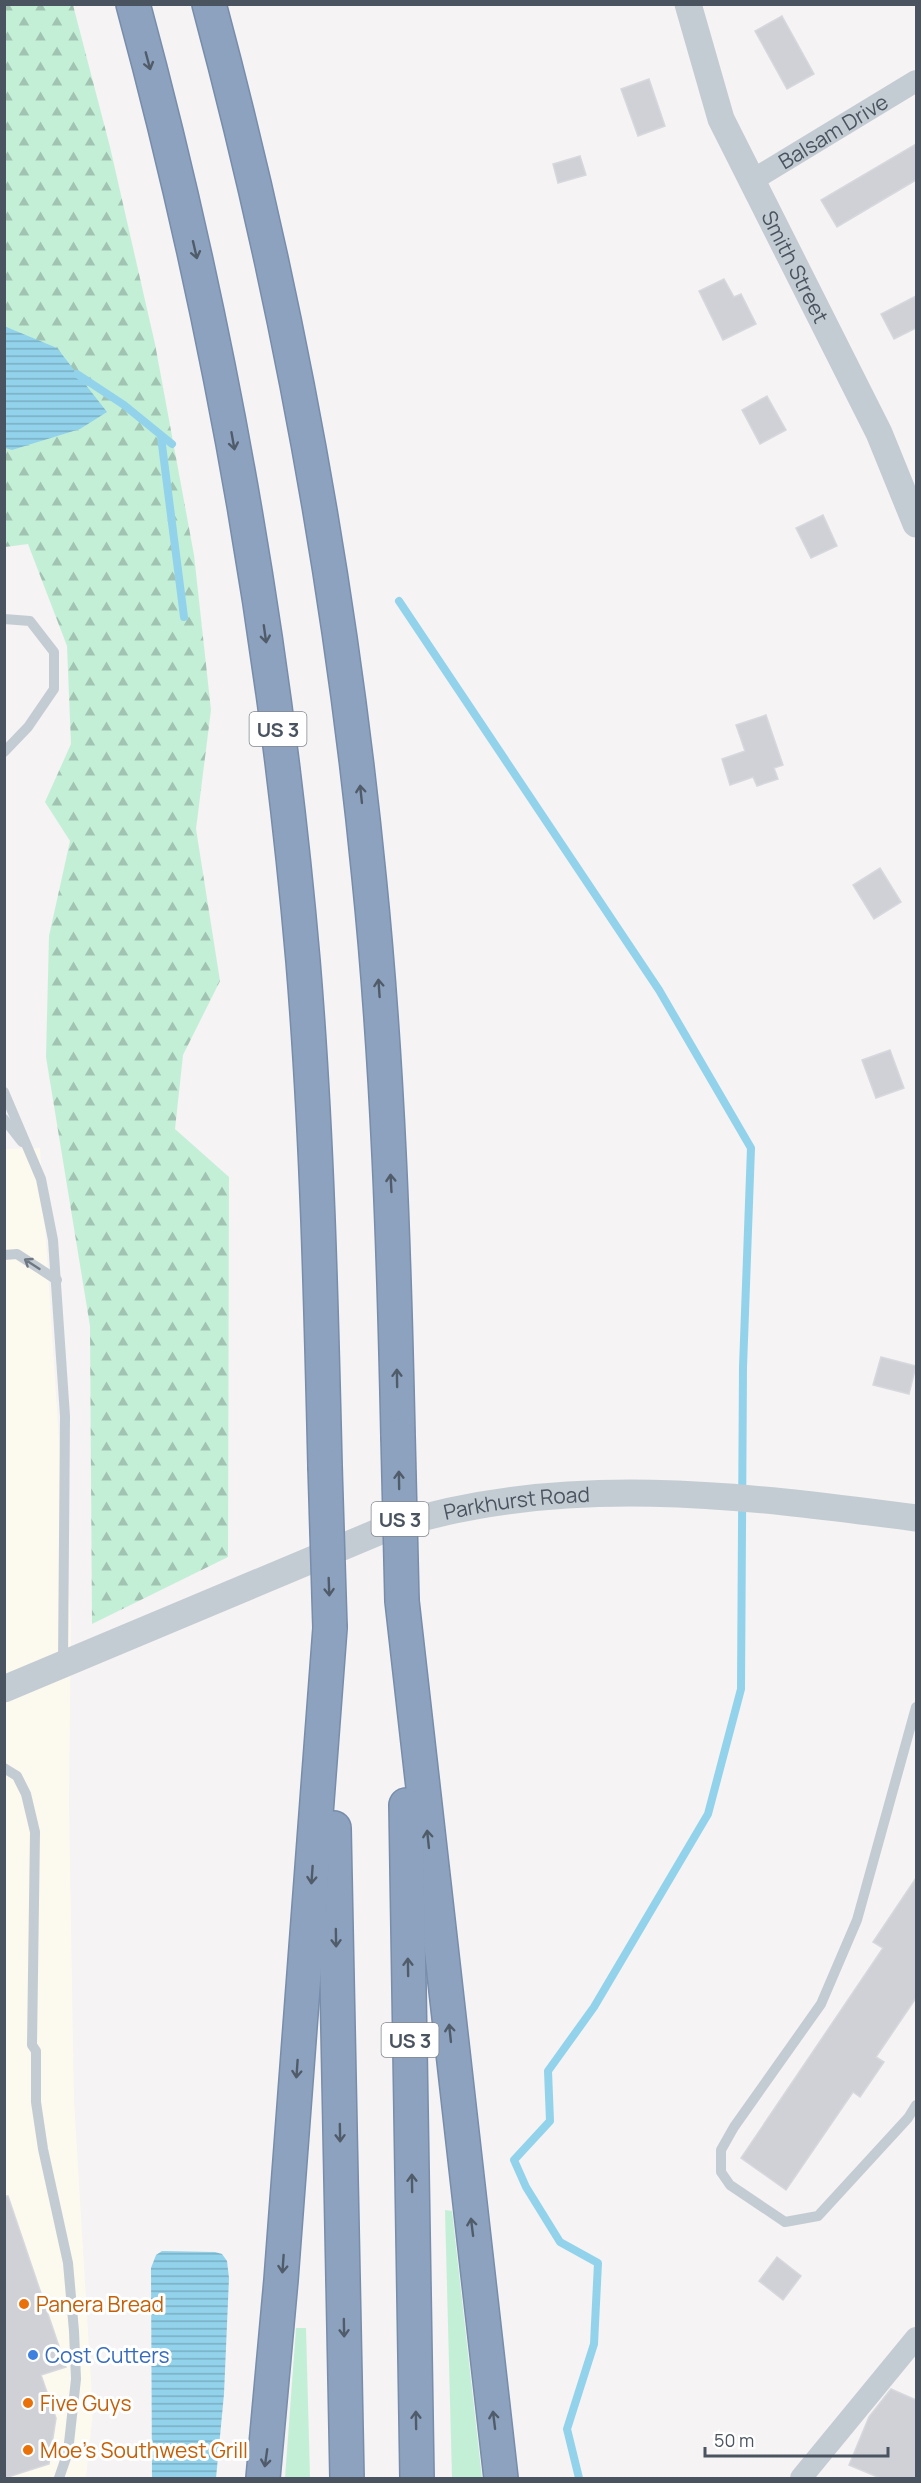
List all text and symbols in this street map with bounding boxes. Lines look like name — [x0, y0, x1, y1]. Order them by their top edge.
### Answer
one-way arrow — [143, 51, 154, 70]
street label: Balsam Drive — [773, 87, 893, 175]
street label: Smith Street — [755, 206, 835, 328]
one-way arrow — [190, 240, 201, 260]
one-way arrow — [228, 431, 239, 451]
one-way arrow — [259, 624, 270, 643]
road number: US 3 — [250, 712, 306, 746]
one-way arrow — [355, 785, 366, 805]
one-way arrow — [373, 979, 384, 999]
one-way arrow — [385, 1173, 396, 1193]
one-way arrow — [24, 1258, 40, 1270]
one-way arrow — [391, 1368, 403, 1388]
one-way arrow — [393, 1470, 405, 1490]
street label: Parkhurst Road — [441, 1480, 590, 1526]
road number: US 3 — [372, 1502, 428, 1536]
one-way arrow — [323, 1577, 335, 1597]
one-way arrow — [423, 1830, 434, 1850]
one-way arrow — [306, 1864, 317, 1884]
one-way arrow — [330, 1928, 342, 1948]
one-way arrow — [403, 1958, 414, 1978]
road number: US 3 — [382, 2023, 438, 2057]
one-way arrow — [444, 2023, 455, 2043]
one-way arrow — [291, 2059, 302, 2079]
one-way arrow — [334, 2123, 346, 2143]
one-way arrow — [406, 2174, 418, 2194]
one-way arrow — [466, 2217, 477, 2237]
one-way arrow — [277, 2253, 288, 2273]
place label: Panera Bread — [36, 2290, 164, 2318]
marker: Panera Bread — [17, 2297, 31, 2311]
one-way arrow — [338, 2318, 350, 2338]
place label: Cost Cutters — [45, 2341, 170, 2369]
marker: Cost Cutters — [26, 2348, 40, 2362]
place label: Five Guys — [40, 2389, 132, 2417]
marker: Five Guys — [21, 2396, 35, 2410]
one-way arrow — [410, 2411, 422, 2431]
one-way arrow — [488, 2411, 499, 2431]
scale bar — [705, 2420, 888, 2458]
text: 50 m — [714, 2428, 754, 2452]
place label: Moe's Southwest Grill — [40, 2436, 248, 2464]
marker: Moe's Southwest Grill — [21, 2443, 35, 2457]
one-way arrow — [261, 2448, 272, 2467]

